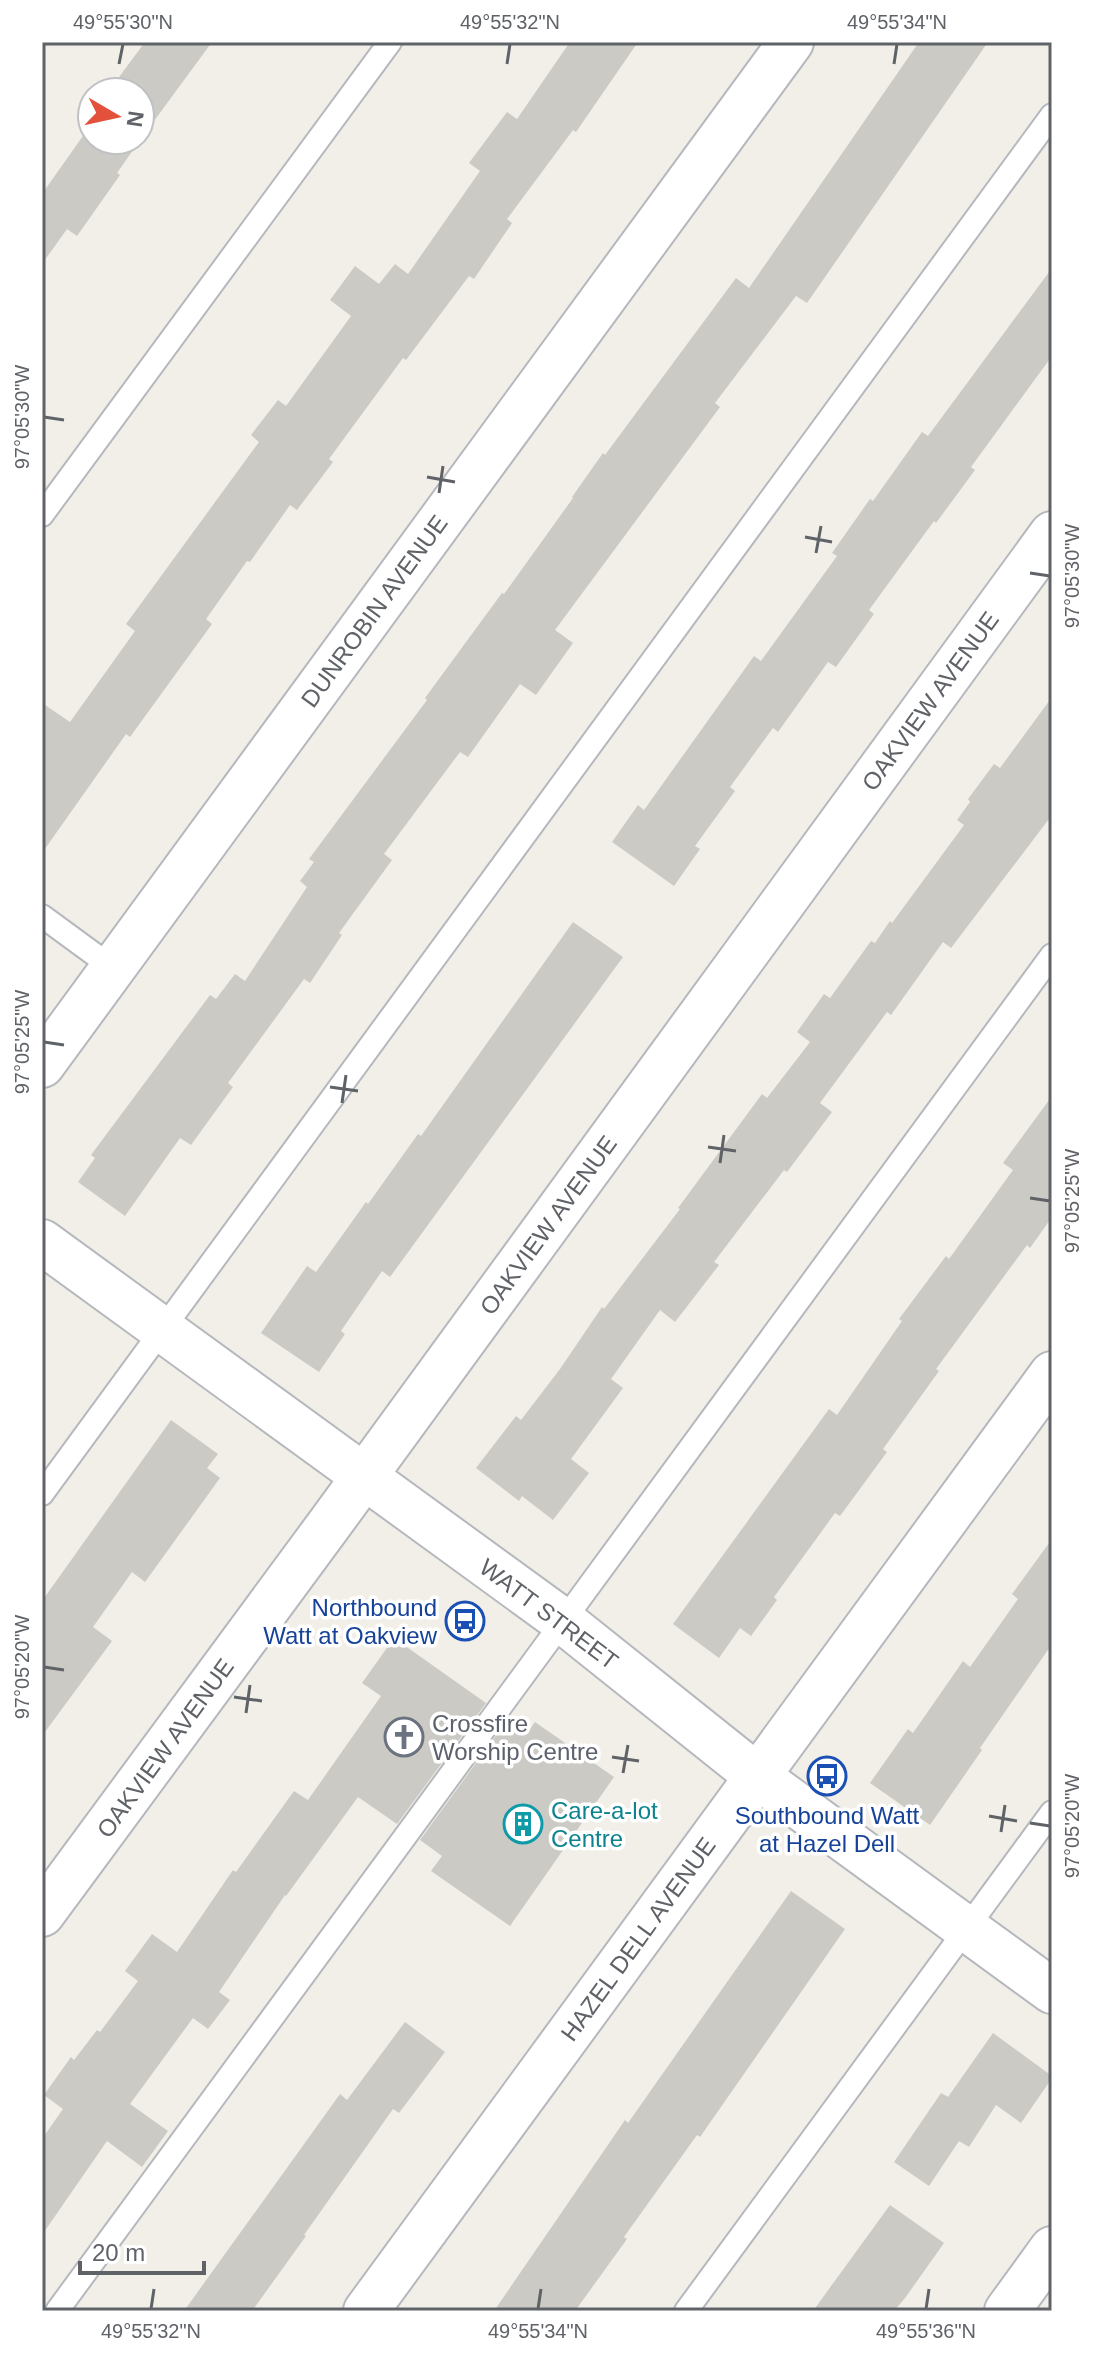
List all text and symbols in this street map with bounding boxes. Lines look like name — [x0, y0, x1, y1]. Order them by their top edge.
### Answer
text: 49°55'30"N — [73, 11, 173, 33]
text: 49°55'32"N — [460, 11, 560, 33]
text: 49°55'34"N — [847, 11, 947, 33]
north arrow — [76, 76, 156, 156]
text: N — [122, 109, 149, 129]
text: 97°05'30"W — [11, 365, 33, 469]
street label: DUNROBIN AVENUE — [295, 510, 453, 712]
text: 97°05'30"W — [1061, 524, 1083, 628]
street label: OAKVIEW AVENUE — [856, 606, 1004, 796]
text: 97°05'25"W — [11, 990, 33, 1094]
street label: OAKVIEW AVENUE — [474, 1130, 622, 1320]
text: 97°05'25"W — [1061, 1149, 1083, 1253]
street label: WATT STREET — [475, 1553, 624, 1675]
place label: Northbound Watt at Oakview — [263, 1594, 438, 1649]
bus stop icon: Northbound Watt at Oakview — [444, 1600, 486, 1642]
text: 97°05'20"W — [11, 1615, 33, 1719]
street label: OAKVIEW AVENUE — [91, 1653, 239, 1843]
place label: Crossfire Worship Centre — [432, 1710, 598, 1765]
church icon: Crossfire Worship Centre — [383, 1716, 425, 1758]
bus stop icon: Southbound Watt at Hazel Dell — [806, 1755, 848, 1797]
text: 97°05'20"W — [1061, 1774, 1083, 1878]
place label: Care-a-lot Centre — [551, 1797, 658, 1852]
place label: Southbound Watt at Hazel Dell — [735, 1802, 920, 1857]
building icon: Care-a-lot Centre — [502, 1803, 544, 1845]
street label: HAZEL DELL AVENUE — [555, 1832, 721, 2046]
scale bar — [80, 2225, 204, 2275]
text: 20 m — [92, 2239, 145, 2266]
text: 49°55'32"N — [101, 2320, 201, 2342]
text: 49°55'34"N — [488, 2320, 588, 2342]
text: 49°55'36"N — [876, 2320, 976, 2342]

